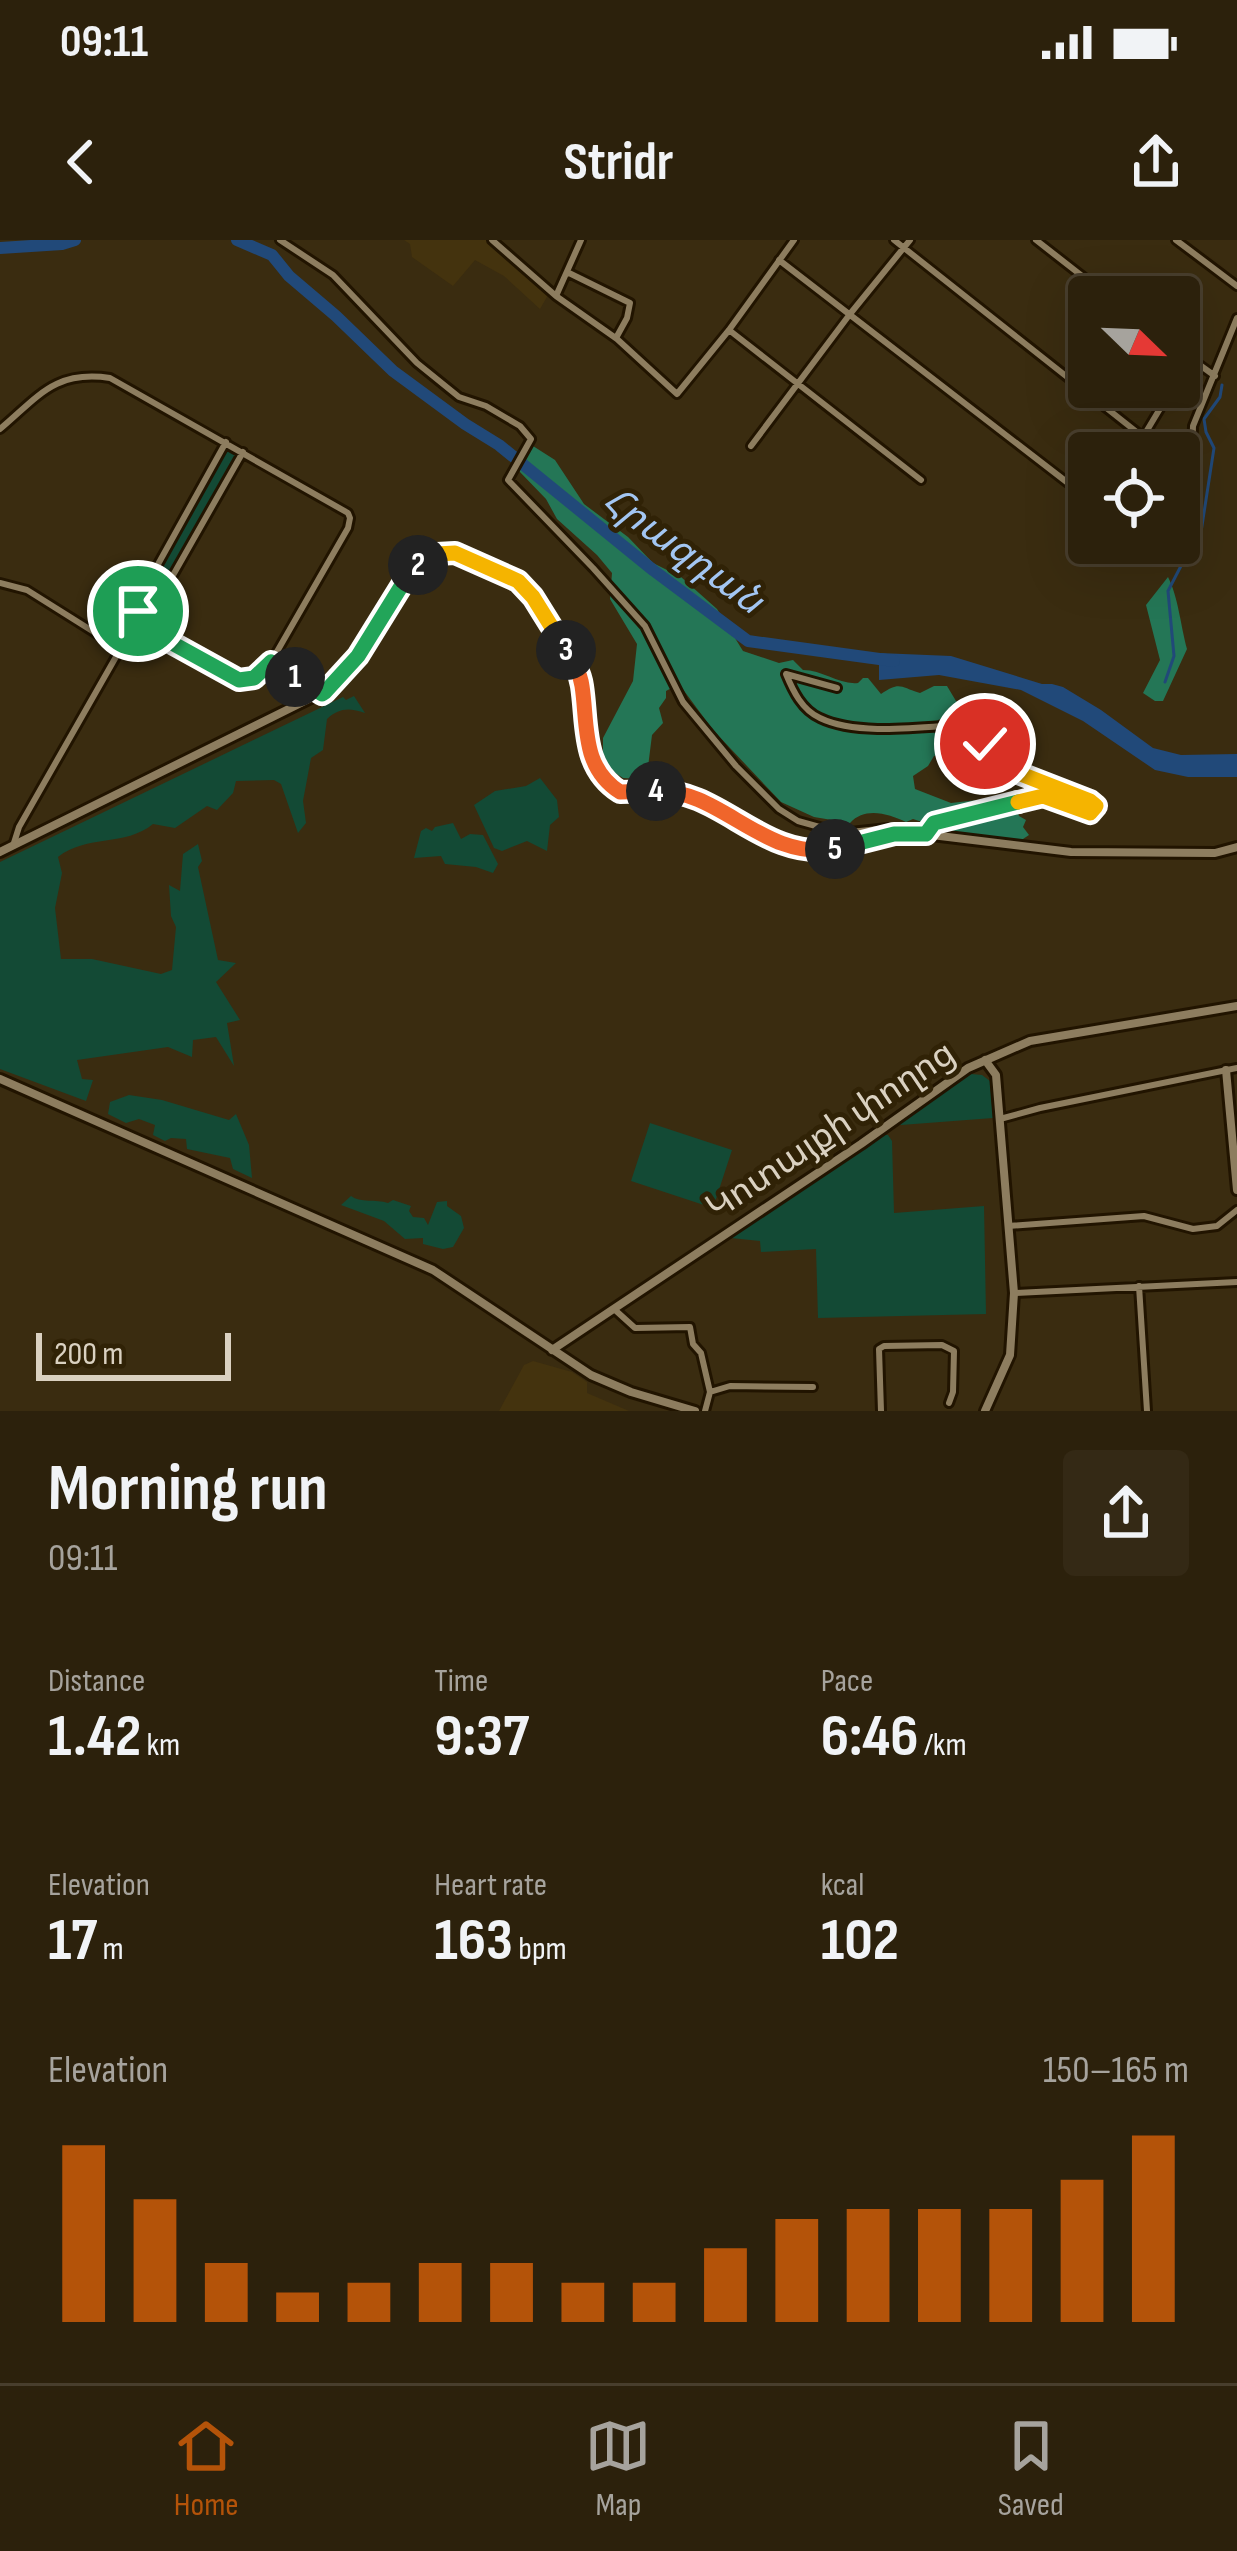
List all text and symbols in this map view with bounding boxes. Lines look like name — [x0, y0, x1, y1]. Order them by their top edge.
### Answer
text: 09:11 — [60, 15, 148, 70]
icon: back — [48, 129, 114, 195]
icon: share — [1123, 129, 1189, 195]
text: Stridr — [563, 130, 674, 195]
north arrow — [1068, 276, 1200, 408]
map controls — [1068, 276, 1200, 564]
button: locate — [1068, 432, 1200, 564]
water label: Հրազդան — [594, 477, 774, 626]
pin: 2 — [388, 535, 448, 595]
text: 2 — [411, 545, 425, 585]
pin — [87, 560, 189, 662]
icon: arrive — [105, 578, 171, 644]
pin: 3 — [536, 620, 596, 680]
text: 3 — [559, 630, 573, 670]
pin: 1 — [265, 647, 325, 707]
text: 1 — [289, 657, 301, 697]
pin — [934, 693, 1036, 795]
icon: check — [952, 711, 1018, 777]
pin: 4 — [626, 761, 686, 821]
text: 4 — [648, 771, 664, 811]
pin: 5 — [805, 819, 865, 879]
text: 5 — [828, 829, 842, 869]
street label: Կոտայքի փողոց — [699, 1032, 963, 1230]
scale bar — [36, 1327, 231, 1380]
text: 200 m — [54, 1334, 123, 1374]
text: Morning run — [48, 1450, 328, 1529]
button: share — [1063, 1450, 1189, 1576]
text: 09:11 — [48, 1535, 117, 1582]
text: Distance — [48, 1661, 145, 1701]
text: Time — [434, 1661, 488, 1701]
text: Pace — [821, 1661, 873, 1701]
text: 1.42 — [48, 1701, 141, 1773]
text: 9:37 — [434, 1701, 529, 1773]
text: 6:46 — [821, 1701, 918, 1773]
text: km — [141, 1725, 180, 1765]
text: /km — [918, 1725, 967, 1765]
text: Elevation — [48, 1865, 150, 1905]
text: Heart rate — [434, 1865, 547, 1905]
text: kcal — [821, 1865, 864, 1905]
text: 17 — [48, 1905, 97, 1977]
text: 163 — [434, 1905, 513, 1977]
text: 102 — [821, 1905, 899, 1977]
text: m — [97, 1929, 124, 1969]
text: bpm — [513, 1929, 567, 1969]
text: Elevation — [48, 2047, 168, 2094]
text: 150–165 m — [1043, 2047, 1189, 2094]
tab: Home — [173, 2413, 239, 2525]
tab: Map — [585, 2413, 651, 2525]
tab: Saved — [998, 2413, 1064, 2525]

